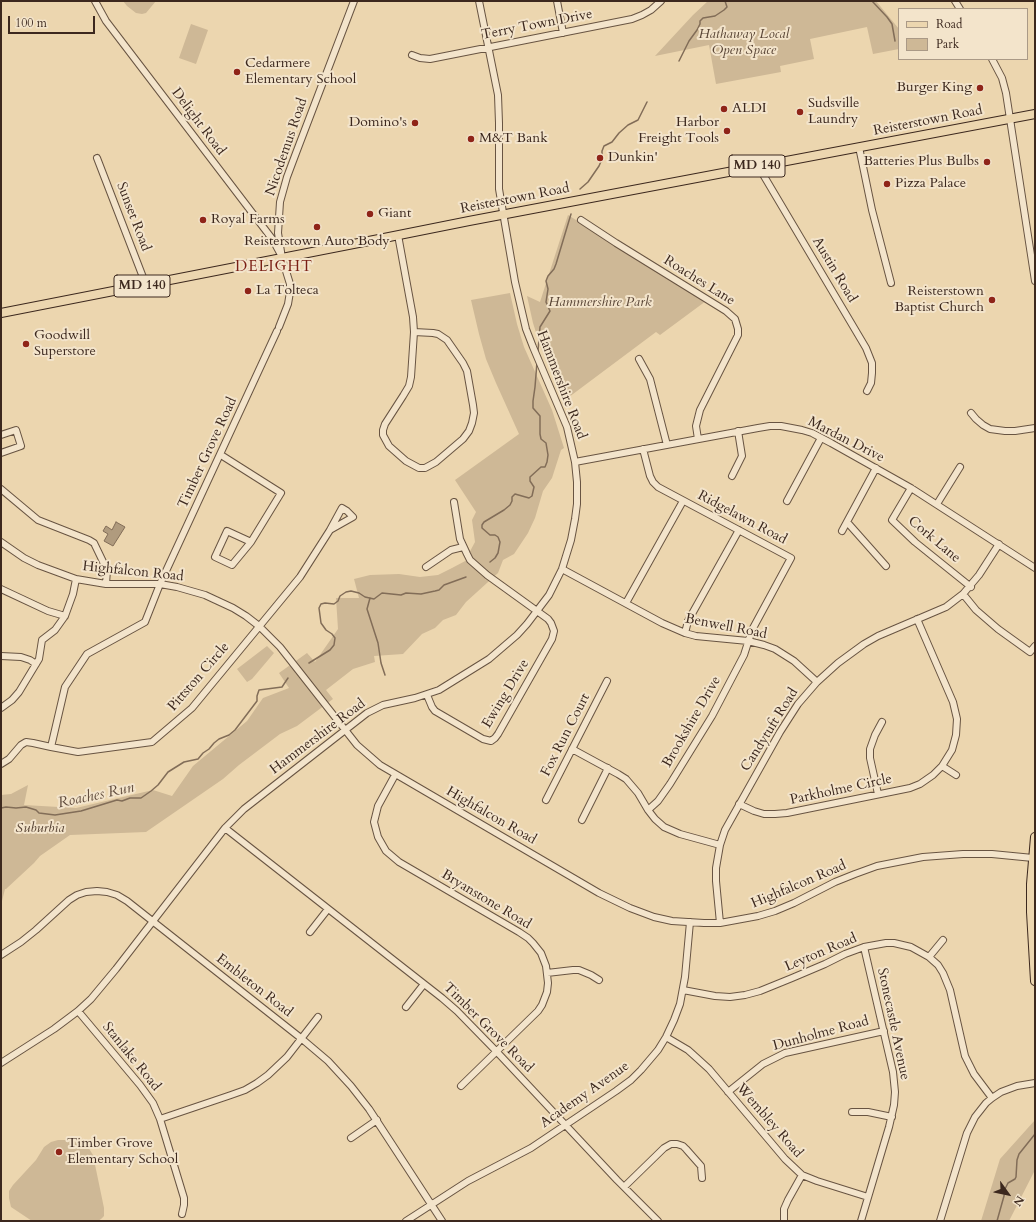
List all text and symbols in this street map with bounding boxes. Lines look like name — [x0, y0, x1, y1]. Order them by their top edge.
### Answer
street label: Terry Town Drive — [480, 6, 594, 44]
scale bar — [10, 8, 97, 34]
legend — [898, 8, 1028, 60]
text: 100 m — [15, 15, 47, 31]
text: Road — [936, 16, 962, 32]
park label: Hathaway Local Open Space — [699, 27, 789, 60]
text: Park — [936, 36, 959, 52]
place label: Cedarmere Elementary School — [245, 56, 356, 88]
marker: Cedarmere Elementary School — [232, 67, 242, 77]
place label: Burger King — [896, 80, 972, 96]
marker: Burger King — [975, 83, 985, 93]
street label: Delight Road — [167, 85, 229, 159]
street label: Nicodemus Road — [262, 96, 312, 198]
place label: Sudsville Laundry — [808, 96, 859, 128]
place label: ALDI — [732, 101, 767, 117]
street label: Reisterstown Road — [872, 102, 984, 140]
marker: ALDI — [719, 104, 729, 114]
marker: Sudsville Laundry — [795, 107, 805, 117]
place label: Domino's — [349, 115, 407, 131]
place label: Harbor Freight Tools — [638, 115, 719, 148]
marker: Domino's — [410, 118, 420, 128]
marker: Harbor Freight Tools — [722, 126, 732, 136]
place label: M&T Bank — [479, 131, 548, 147]
marker: M&T Bank — [466, 134, 476, 144]
place label: Dunkin' — [608, 150, 658, 166]
marker: Dunkin' — [595, 153, 605, 163]
place label: Batteries Plus Bulbs — [863, 154, 979, 170]
road number: MD 140 — [729, 155, 785, 177]
marker: Batteries Plus Bulbs — [982, 157, 992, 167]
place label: Pizza Palace — [895, 176, 966, 192]
marker: Pizza Palace — [882, 179, 892, 189]
street label: Sunset Road — [112, 180, 154, 254]
street label: Reisterstown Road — [459, 180, 571, 218]
place label: Giant — [378, 206, 411, 222]
marker: Giant — [365, 209, 375, 219]
place label: Royal Farms — [211, 212, 285, 228]
marker: Royal Farms — [198, 215, 208, 225]
marker: Reisterstown Auto Body — [312, 222, 322, 232]
place label: Reisterstown Auto Body — [244, 234, 390, 250]
street label: Austin Road — [808, 234, 860, 306]
street label: Roaches Lane — [660, 252, 738, 310]
district label: DELIGHT — [235, 259, 313, 277]
road number: MD 140 — [114, 275, 170, 297]
place label: La Tolteca — [256, 283, 319, 299]
place label: Reisterstown Baptist Church — [895, 284, 984, 316]
marker: La Tolteca — [243, 286, 253, 296]
park label: Hammershire Park — [548, 295, 652, 311]
marker: Reisterstown Baptist Church — [987, 295, 997, 305]
place label: Goodwill Superstore — [34, 328, 96, 360]
street label: Hammershire Road — [533, 328, 589, 442]
marker: Goodwill Superstore — [21, 339, 31, 349]
street label: Timber Grove Road — [175, 395, 241, 511]
street label: Mardan Drive — [805, 414, 887, 466]
street label: Ridgelawn Road — [695, 487, 789, 549]
street label: Cork Lane — [904, 513, 964, 567]
street label: Highfalcon Road — [82, 558, 184, 586]
street label: Benwell Road — [684, 611, 768, 643]
street label: Pittston Circle — [165, 639, 233, 715]
street label: Ewing Drive — [479, 657, 533, 731]
street label: Brookshire Drive — [659, 673, 725, 771]
street label: Candytuft Road — [738, 685, 802, 775]
street label: Fox Run Court — [538, 691, 594, 779]
street label: Hammershire Road — [267, 696, 369, 778]
street label: Parkholme Circle — [789, 771, 893, 809]
water label: Roaches Run — [56, 779, 136, 813]
street label: Highfalcon Road — [443, 783, 539, 849]
park label: Suburbia — [16, 821, 64, 837]
street label: Highfalcon Road — [749, 857, 849, 913]
street label: Bryanstone Road — [438, 867, 534, 933]
street label: Leyton Road — [782, 930, 860, 976]
street label: Embleton Road — [212, 951, 296, 1021]
street label: Stonecastle Avenue — [873, 967, 913, 1081]
street label: Timber Grove Road — [439, 979, 537, 1077]
street label: Dunholme Road — [771, 1013, 871, 1055]
street label: Stanlake Road — [98, 1019, 164, 1095]
street label: Academy Avenue — [537, 1058, 633, 1132]
street label: Wembley Road — [732, 1080, 806, 1162]
place label: Timber Grove Elementary School — [67, 1136, 178, 1168]
marker: Timber Grove Elementary School — [54, 1147, 64, 1157]
north arrow — [988, 1174, 1028, 1214]
text: N — [1010, 1193, 1027, 1209]

